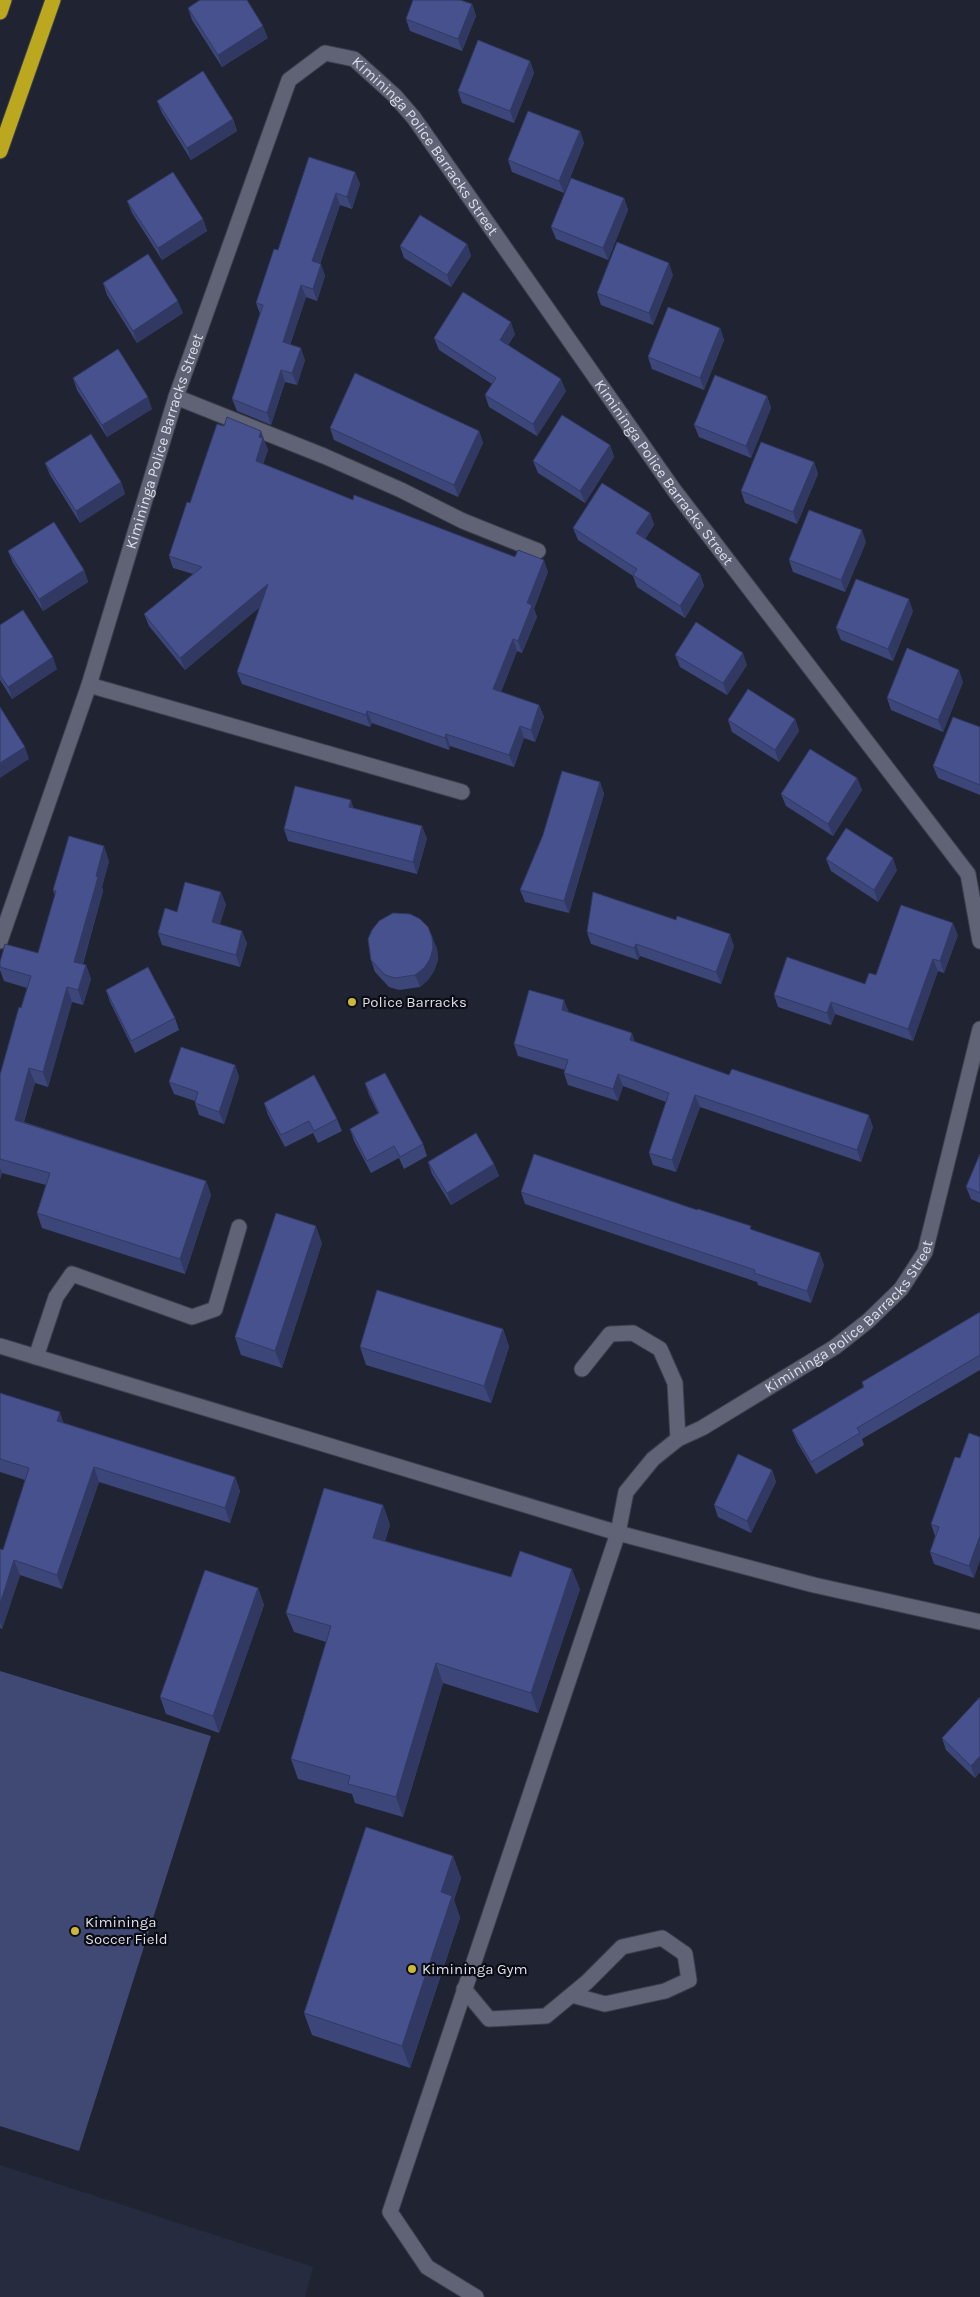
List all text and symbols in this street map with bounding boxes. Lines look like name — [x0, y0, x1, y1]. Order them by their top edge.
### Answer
street label: Kimininga Police Barracks Street — [348, 53, 502, 239]
street label: Kimininga Police Barracks Street — [122, 331, 207, 551]
street label: Kimininga Police Barracks Street — [591, 376, 737, 569]
place label: Police Barracks — [362, 993, 467, 1011]
marker: Police Barracks — [346, 996, 358, 1008]
street label: Kimininga Police Barracks Street — [761, 1238, 937, 1397]
place label: Kimininga Soccer Field — [85, 1913, 168, 1948]
marker: Kimininga Soccer Field — [69, 1925, 81, 1937]
place label: Kimininga Gym — [422, 1960, 528, 1978]
marker: Kimininga Gym — [406, 1963, 418, 1975]

